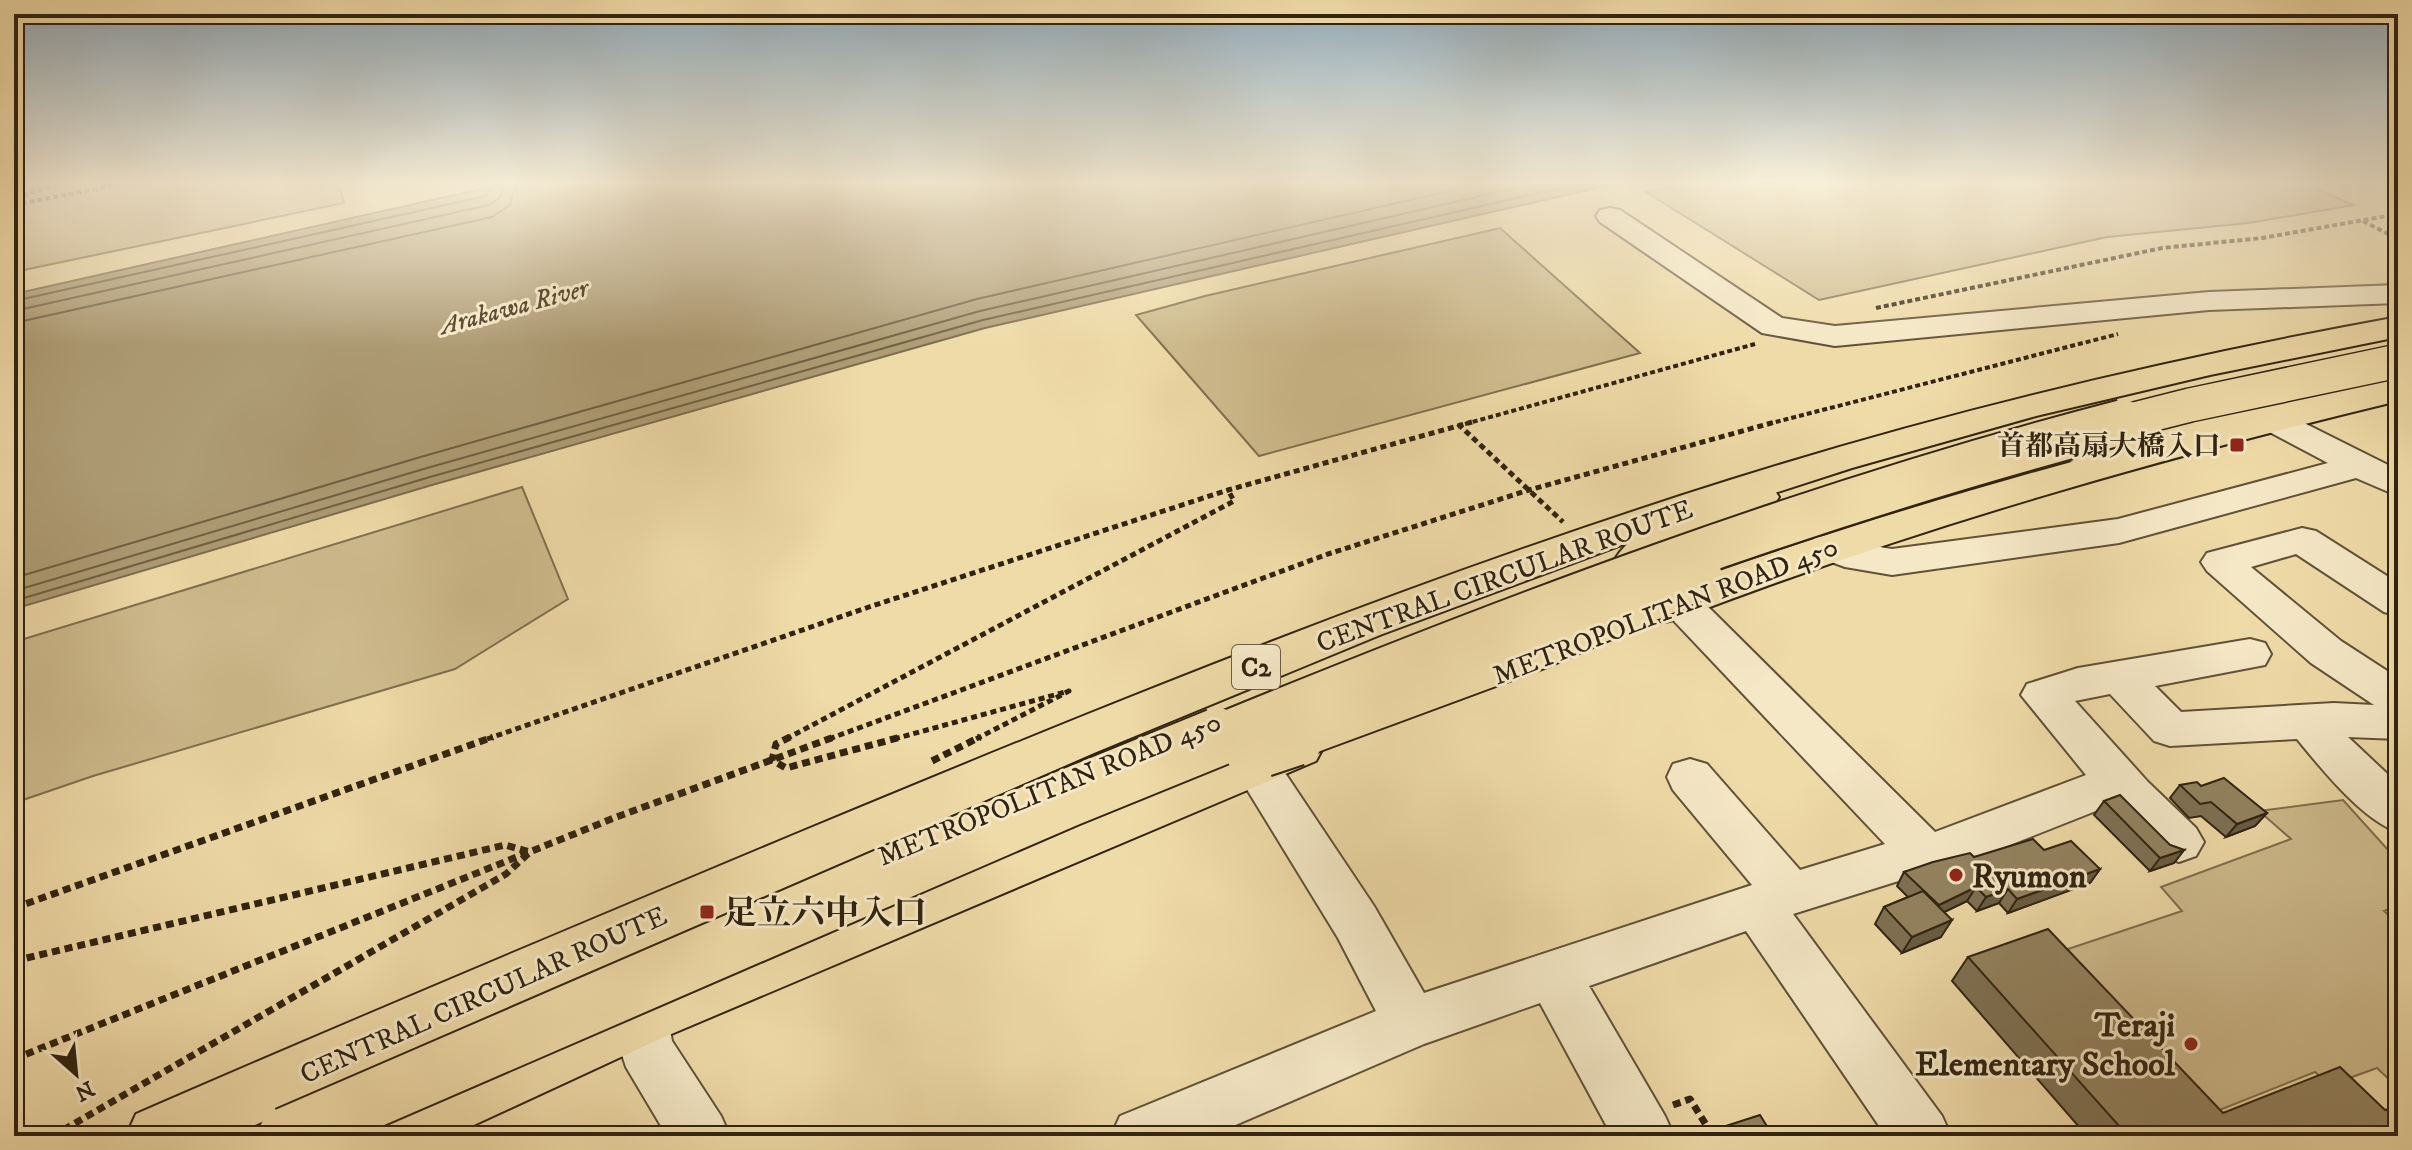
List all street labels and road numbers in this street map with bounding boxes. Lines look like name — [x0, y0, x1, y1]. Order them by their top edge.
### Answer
street label: CENTRAL CIRCULAR ROUTE — [1312, 492, 1698, 661]
street label: METROPOLITAN ROAD 450 — [1488, 529, 1843, 693]
road number: C2 — [1232, 645, 1280, 689]
street label: METROPOLITAN ROAD 450 — [873, 704, 1226, 874]
street label: CENTRAL CIRCULAR ROUTE — [295, 898, 673, 1092]

